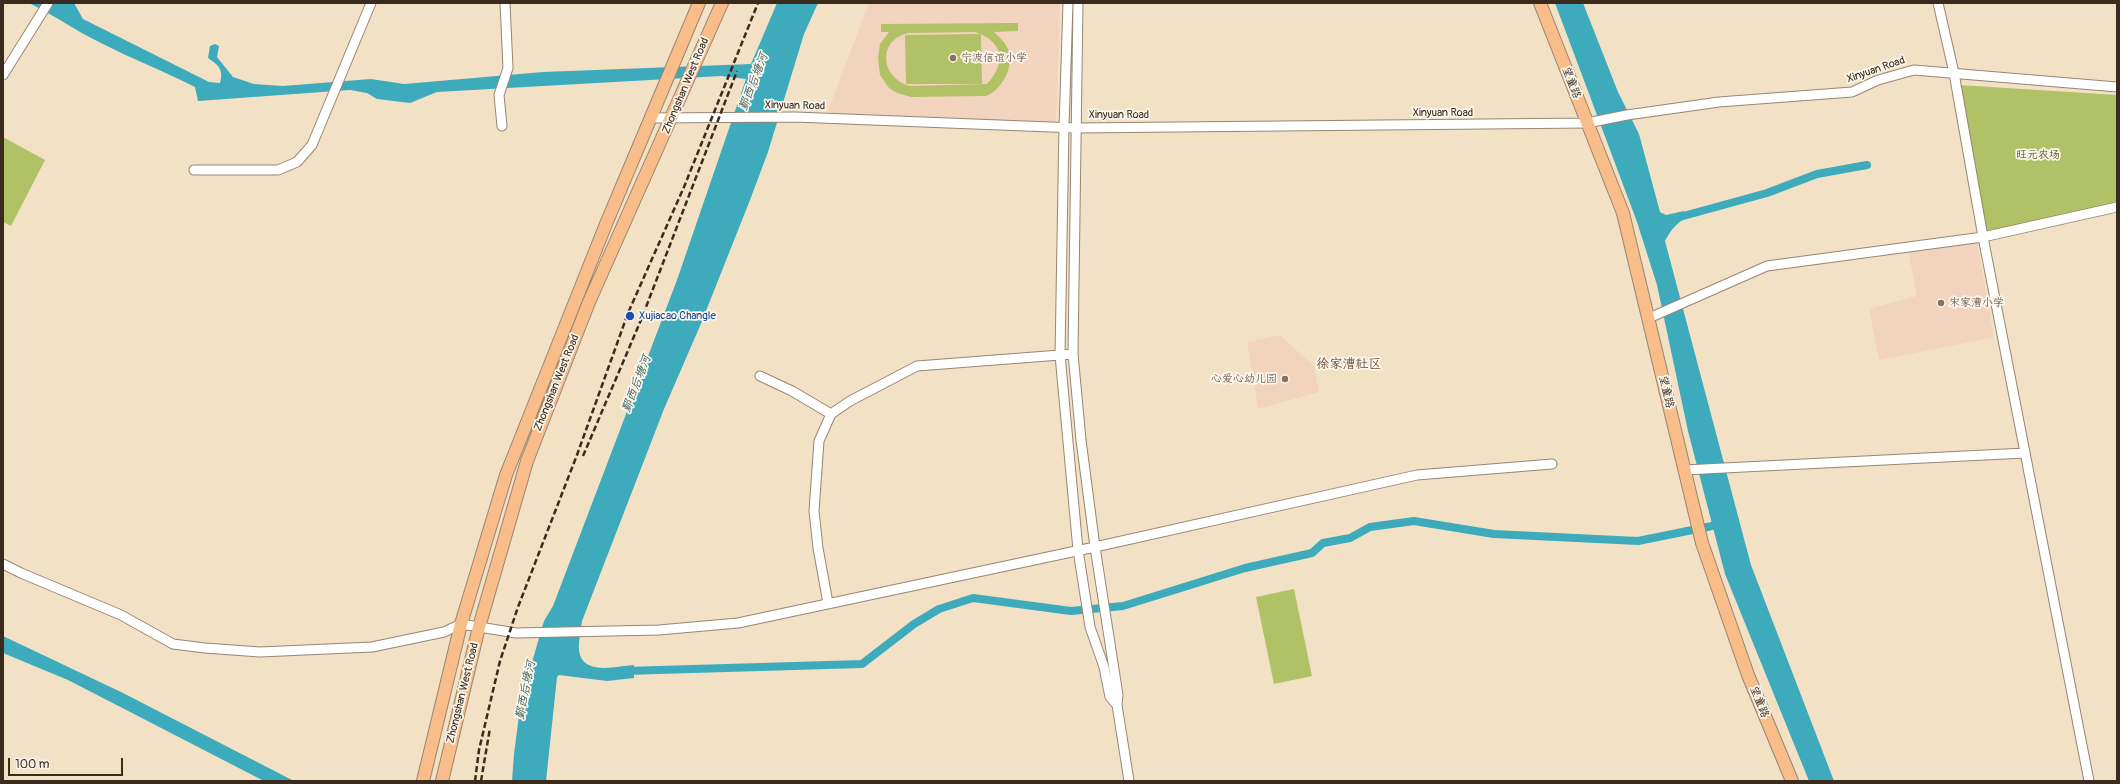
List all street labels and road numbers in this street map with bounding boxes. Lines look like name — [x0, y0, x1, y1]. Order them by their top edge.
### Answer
street label: Zhongshan West Road — [660, 36, 712, 136]
street label: Xinyuan Road — [1845, 54, 1907, 86]
street label: 望童路 — [1559, 65, 1583, 101]
street label: Xinyuan Road — [765, 99, 825, 113]
street label: Xinyuan Road — [1413, 106, 1473, 120]
street label: Xinyuan Road — [1089, 108, 1149, 122]
street label: Zhongshan West Road — [532, 333, 582, 433]
street label: 望童路 — [1656, 374, 1676, 410]
street label: Zhongshan West Road — [444, 641, 482, 745]
street label: 望童路 — [1747, 684, 1771, 720]

